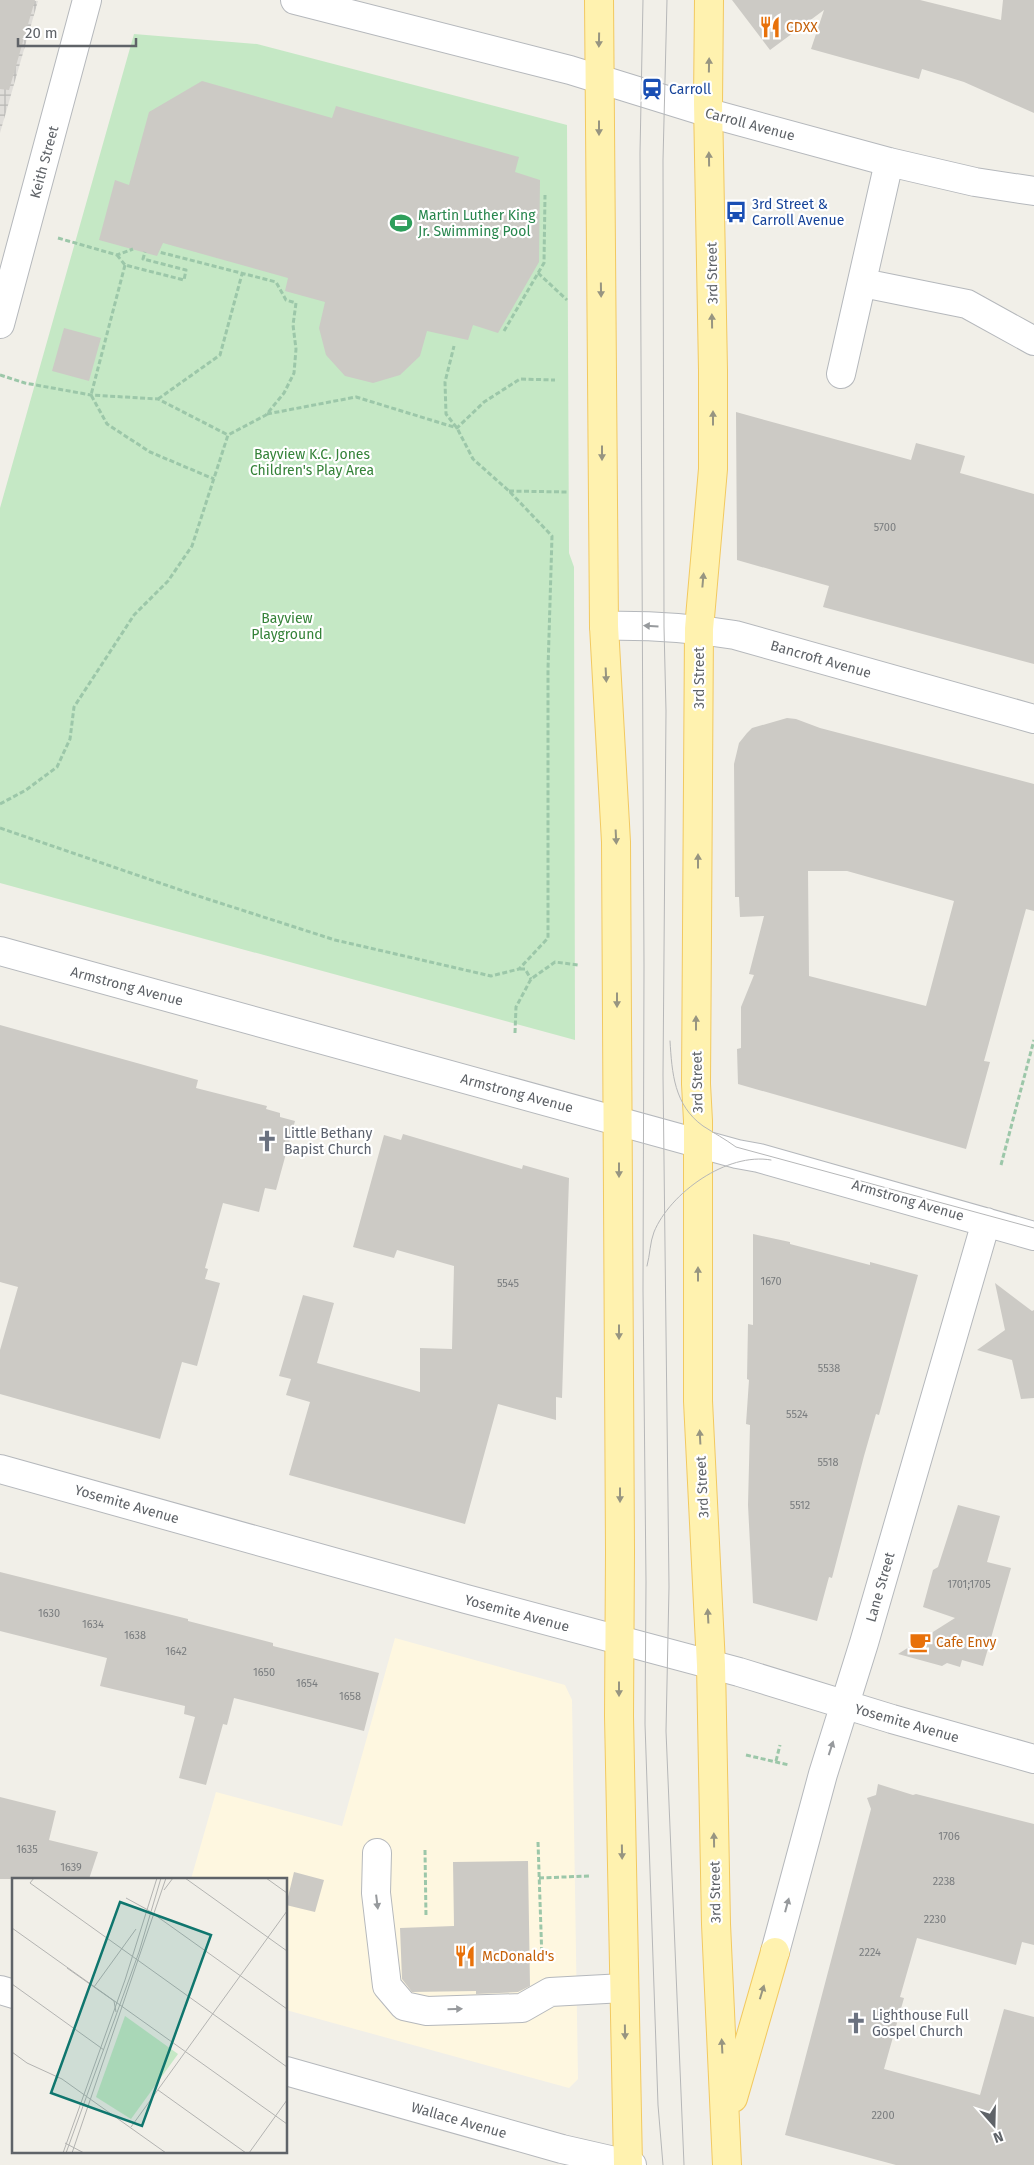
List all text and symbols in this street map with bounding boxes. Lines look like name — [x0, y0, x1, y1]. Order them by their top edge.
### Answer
restaurant icon: CDXX — [757, 14, 783, 40]
scale bar — [18, 15, 135, 47]
place label: CDXX — [786, 19, 818, 36]
text: 20 m — [25, 24, 58, 42]
one-way arrow — [595, 32, 603, 48]
one-way arrow — [705, 57, 713, 73]
station icon: Carroll — [639, 76, 665, 102]
place label: Carroll — [669, 81, 711, 98]
street label: Carroll Avenue — [703, 104, 797, 145]
one-way arrow — [595, 120, 603, 136]
street label: Keith Street — [27, 123, 63, 200]
one-way arrow — [705, 151, 713, 167]
place label: 3rd Street & Carroll Avenue — [752, 196, 844, 229]
bus stop icon: 3rd Street & Carroll Avenue — [723, 199, 749, 225]
place label: Martin Luther King Jr. Swimming Pool — [418, 207, 536, 240]
sports icon: Martin Luther King Jr. Swimming Pool — [388, 210, 414, 236]
street label: 3rd Street — [703, 241, 722, 304]
one-way arrow — [597, 283, 605, 299]
one-way arrow — [708, 313, 716, 329]
one-way arrow — [709, 410, 717, 426]
one-way arrow — [598, 445, 606, 461]
park label: Bayview K.C. Jones Children's Play Area — [250, 446, 374, 479]
house number: 5700 — [874, 521, 896, 534]
one-way arrow — [699, 572, 707, 588]
park label: Bayview Playground — [251, 610, 323, 643]
one-way arrow — [643, 622, 659, 630]
street label: Bancroft Avenue — [768, 637, 873, 682]
street label: 3rd Street — [691, 646, 708, 709]
one-way arrow — [603, 667, 611, 683]
one-way arrow — [612, 829, 620, 845]
one-way arrow — [694, 853, 702, 869]
street label: Armstrong Avenue — [69, 963, 185, 1010]
one-way arrow — [613, 992, 621, 1008]
one-way arrow — [692, 1015, 700, 1031]
street label: 3rd Street — [688, 1050, 707, 1113]
street label: Armstrong Avenue — [459, 1070, 575, 1117]
place label: Little Bethany Bapist Church — [284, 1125, 372, 1158]
church icon: Little Bethany Bapist Church — [254, 1128, 280, 1154]
one-way arrow — [615, 1162, 623, 1178]
street label: Armstrong Avenue — [850, 1176, 966, 1225]
one-way arrow — [694, 1266, 702, 1282]
house number: 1670 — [760, 1275, 782, 1288]
house number: 5545 — [497, 1277, 520, 1290]
one-way arrow — [615, 1324, 623, 1340]
house number: 5538 — [818, 1362, 840, 1375]
house number: 5524 — [786, 1408, 808, 1421]
one-way arrow — [695, 1428, 703, 1444]
street label: 3rd Street — [692, 1455, 713, 1518]
house number: 5518 — [817, 1456, 839, 1469]
street label: Yosemite Avenue — [73, 1481, 181, 1528]
one-way arrow — [616, 1487, 624, 1503]
house number: 5512 — [790, 1499, 810, 1512]
street label: Lane Street — [862, 1549, 899, 1624]
house number: 1701;1705 — [947, 1578, 991, 1591]
street label: Yosemite Avenue — [463, 1591, 571, 1636]
house number: 1630 — [38, 1607, 60, 1620]
one-way arrow — [704, 1608, 712, 1624]
house number: 1634 — [82, 1618, 104, 1631]
house number: 1638 — [124, 1629, 146, 1642]
cafe icon: Cafe Envy — [907, 1629, 933, 1655]
place label: Cafe Envy — [936, 1634, 997, 1651]
house number: 1642 — [165, 1645, 187, 1658]
house number: 1650 — [253, 1666, 275, 1679]
house number: 1654 — [296, 1677, 318, 1690]
one-way arrow — [615, 1681, 623, 1697]
house number: 1658 — [339, 1690, 361, 1703]
street label: Yosemite Avenue — [853, 1700, 961, 1747]
one-way arrow — [828, 1741, 835, 1756]
house number: 1706 — [938, 1830, 960, 1843]
one-way arrow — [710, 1832, 718, 1848]
house number: 1635 — [16, 1843, 38, 1856]
one-way arrow — [618, 1844, 626, 1860]
street label: 3rd Street — [706, 1860, 725, 1923]
house number: 1639 — [60, 1861, 82, 1874]
house number: 2238 — [933, 1875, 955, 1888]
inset map — [12, 1878, 288, 2152]
one-way arrow — [373, 1894, 381, 1910]
one-way arrow — [784, 1897, 792, 1912]
house number: 2230 — [924, 1913, 946, 1926]
restaurant icon: McDonald's — [452, 1943, 478, 1969]
house number: 2224 — [859, 1946, 881, 1959]
place label: McDonald's — [482, 1948, 555, 1965]
one-way arrow — [759, 1985, 767, 2000]
one-way arrow — [448, 2005, 464, 2013]
place label: Lighthouse Full Gospel Church — [872, 2007, 969, 2040]
church icon: Lighthouse Full Gospel Church — [843, 2010, 869, 2036]
one-way arrow — [621, 2024, 629, 2040]
one-way arrow — [718, 2038, 726, 2054]
street label: Wallace Avenue — [409, 2099, 509, 2142]
north arrow — [969, 2100, 1019, 2150]
house number: 2200 — [871, 2109, 895, 2122]
text: N — [991, 2127, 1006, 2146]

